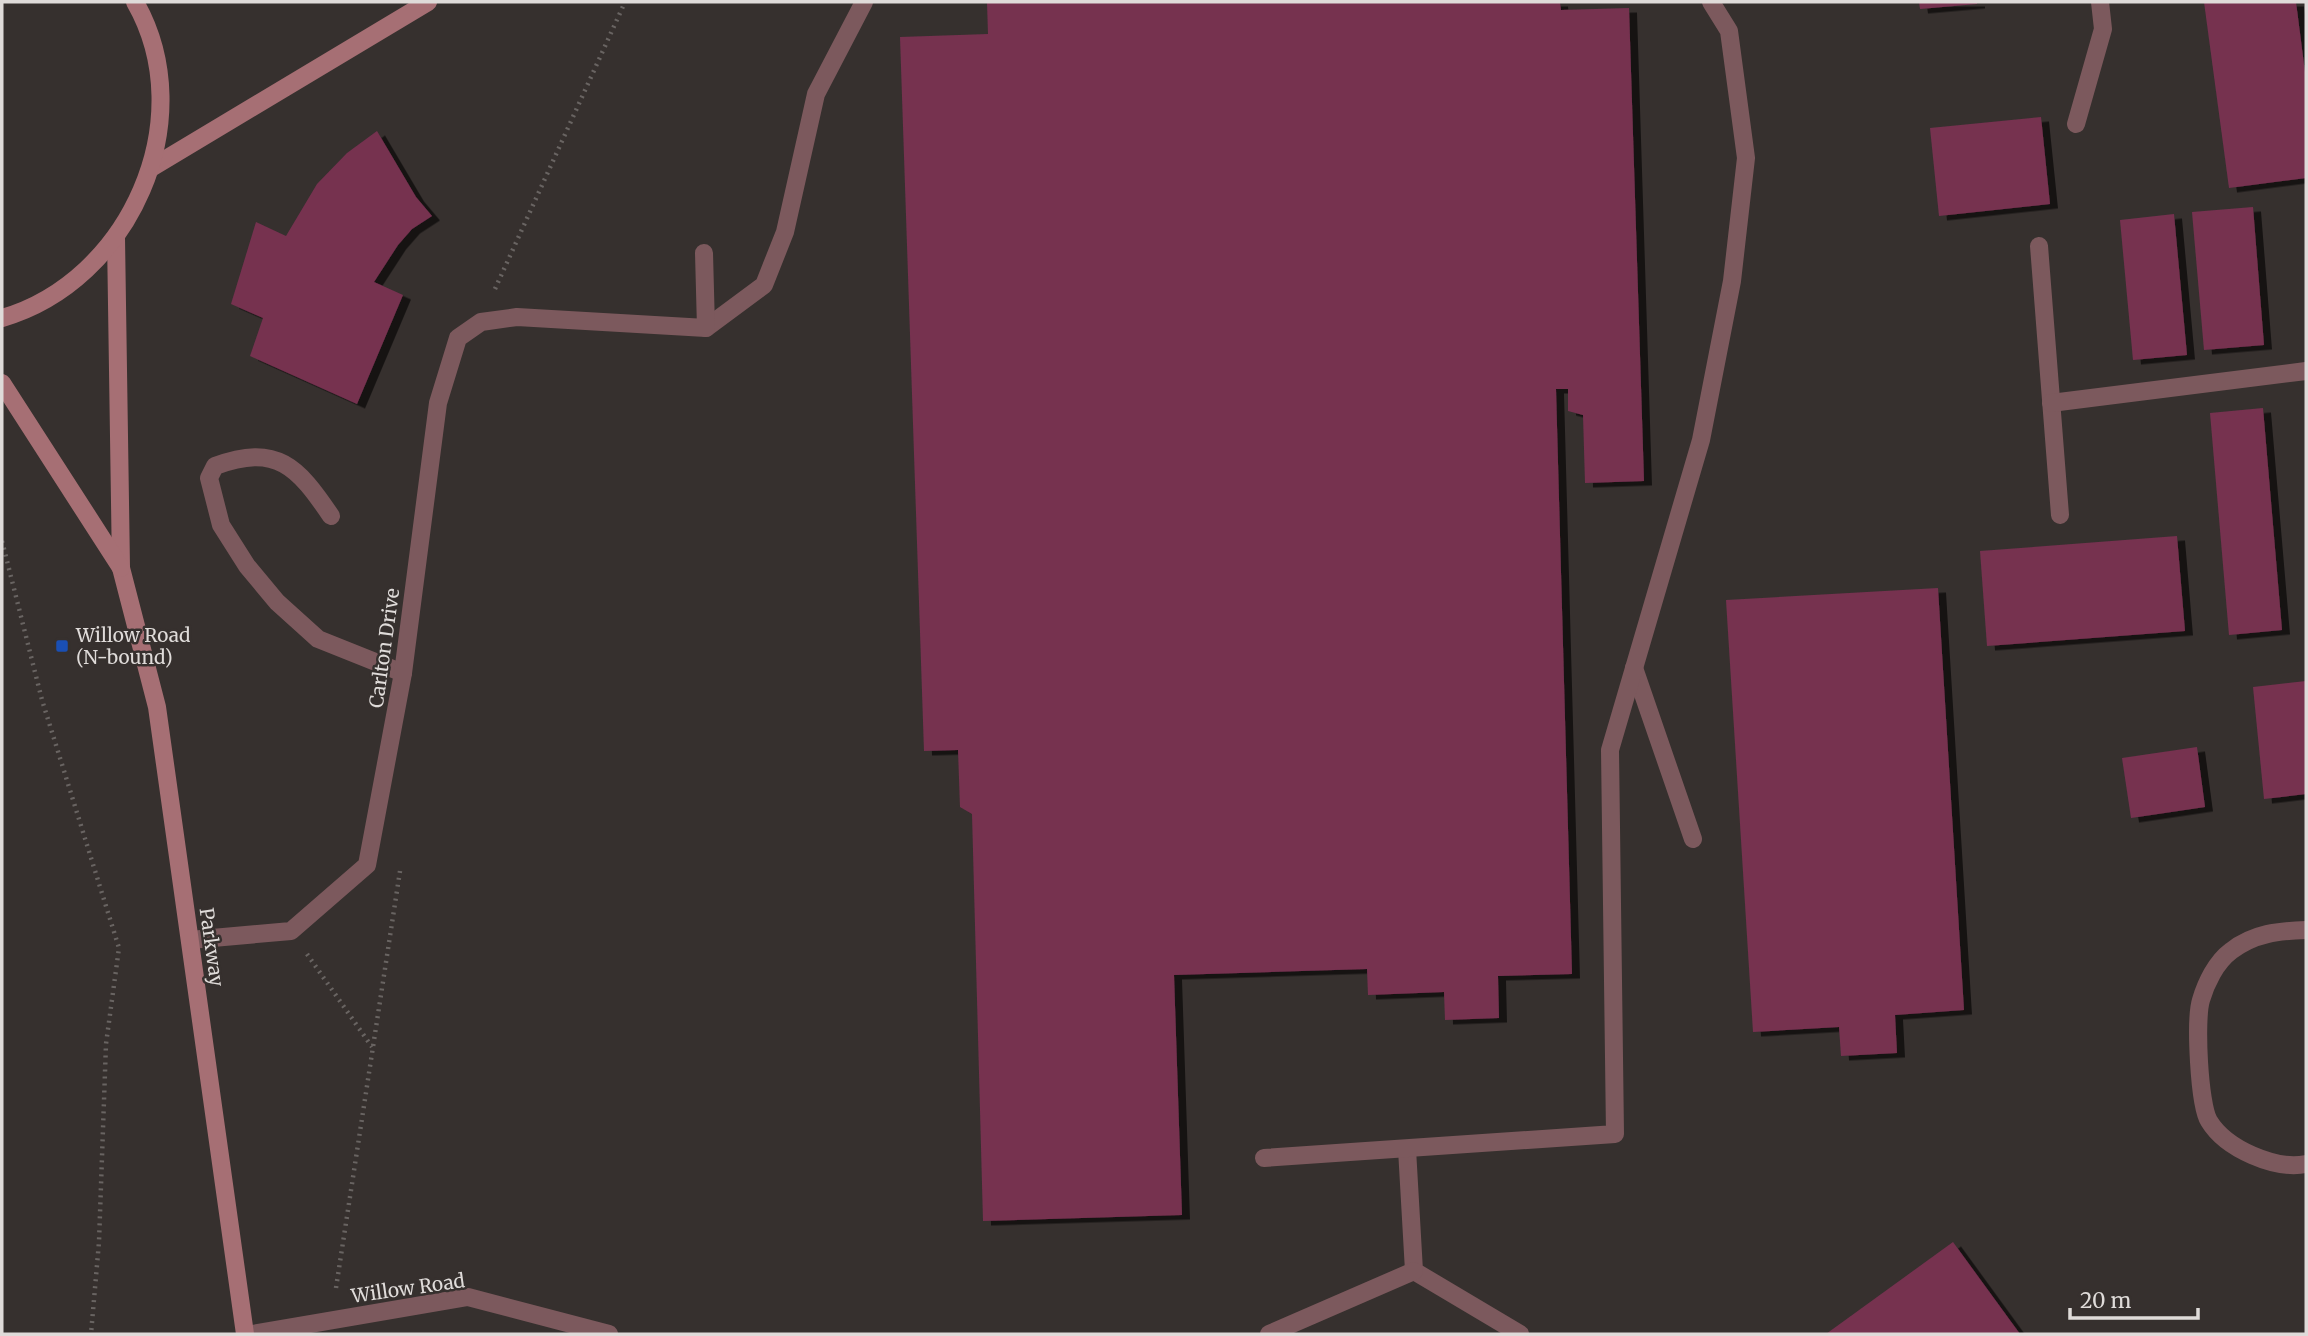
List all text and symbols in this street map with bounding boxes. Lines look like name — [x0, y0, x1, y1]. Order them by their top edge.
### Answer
street label: Carlton Drive — [364, 586, 404, 710]
place label: Willow Road (N-bound) — [75, 623, 190, 669]
marker: Willow Road (N-bound) — [54, 638, 70, 654]
street label: Parkway — [195, 906, 229, 988]
street label: Willow Road — [349, 1268, 466, 1308]
scale bar — [2070, 1276, 2198, 1320]
text: 20 m — [2080, 1287, 2132, 1314]

